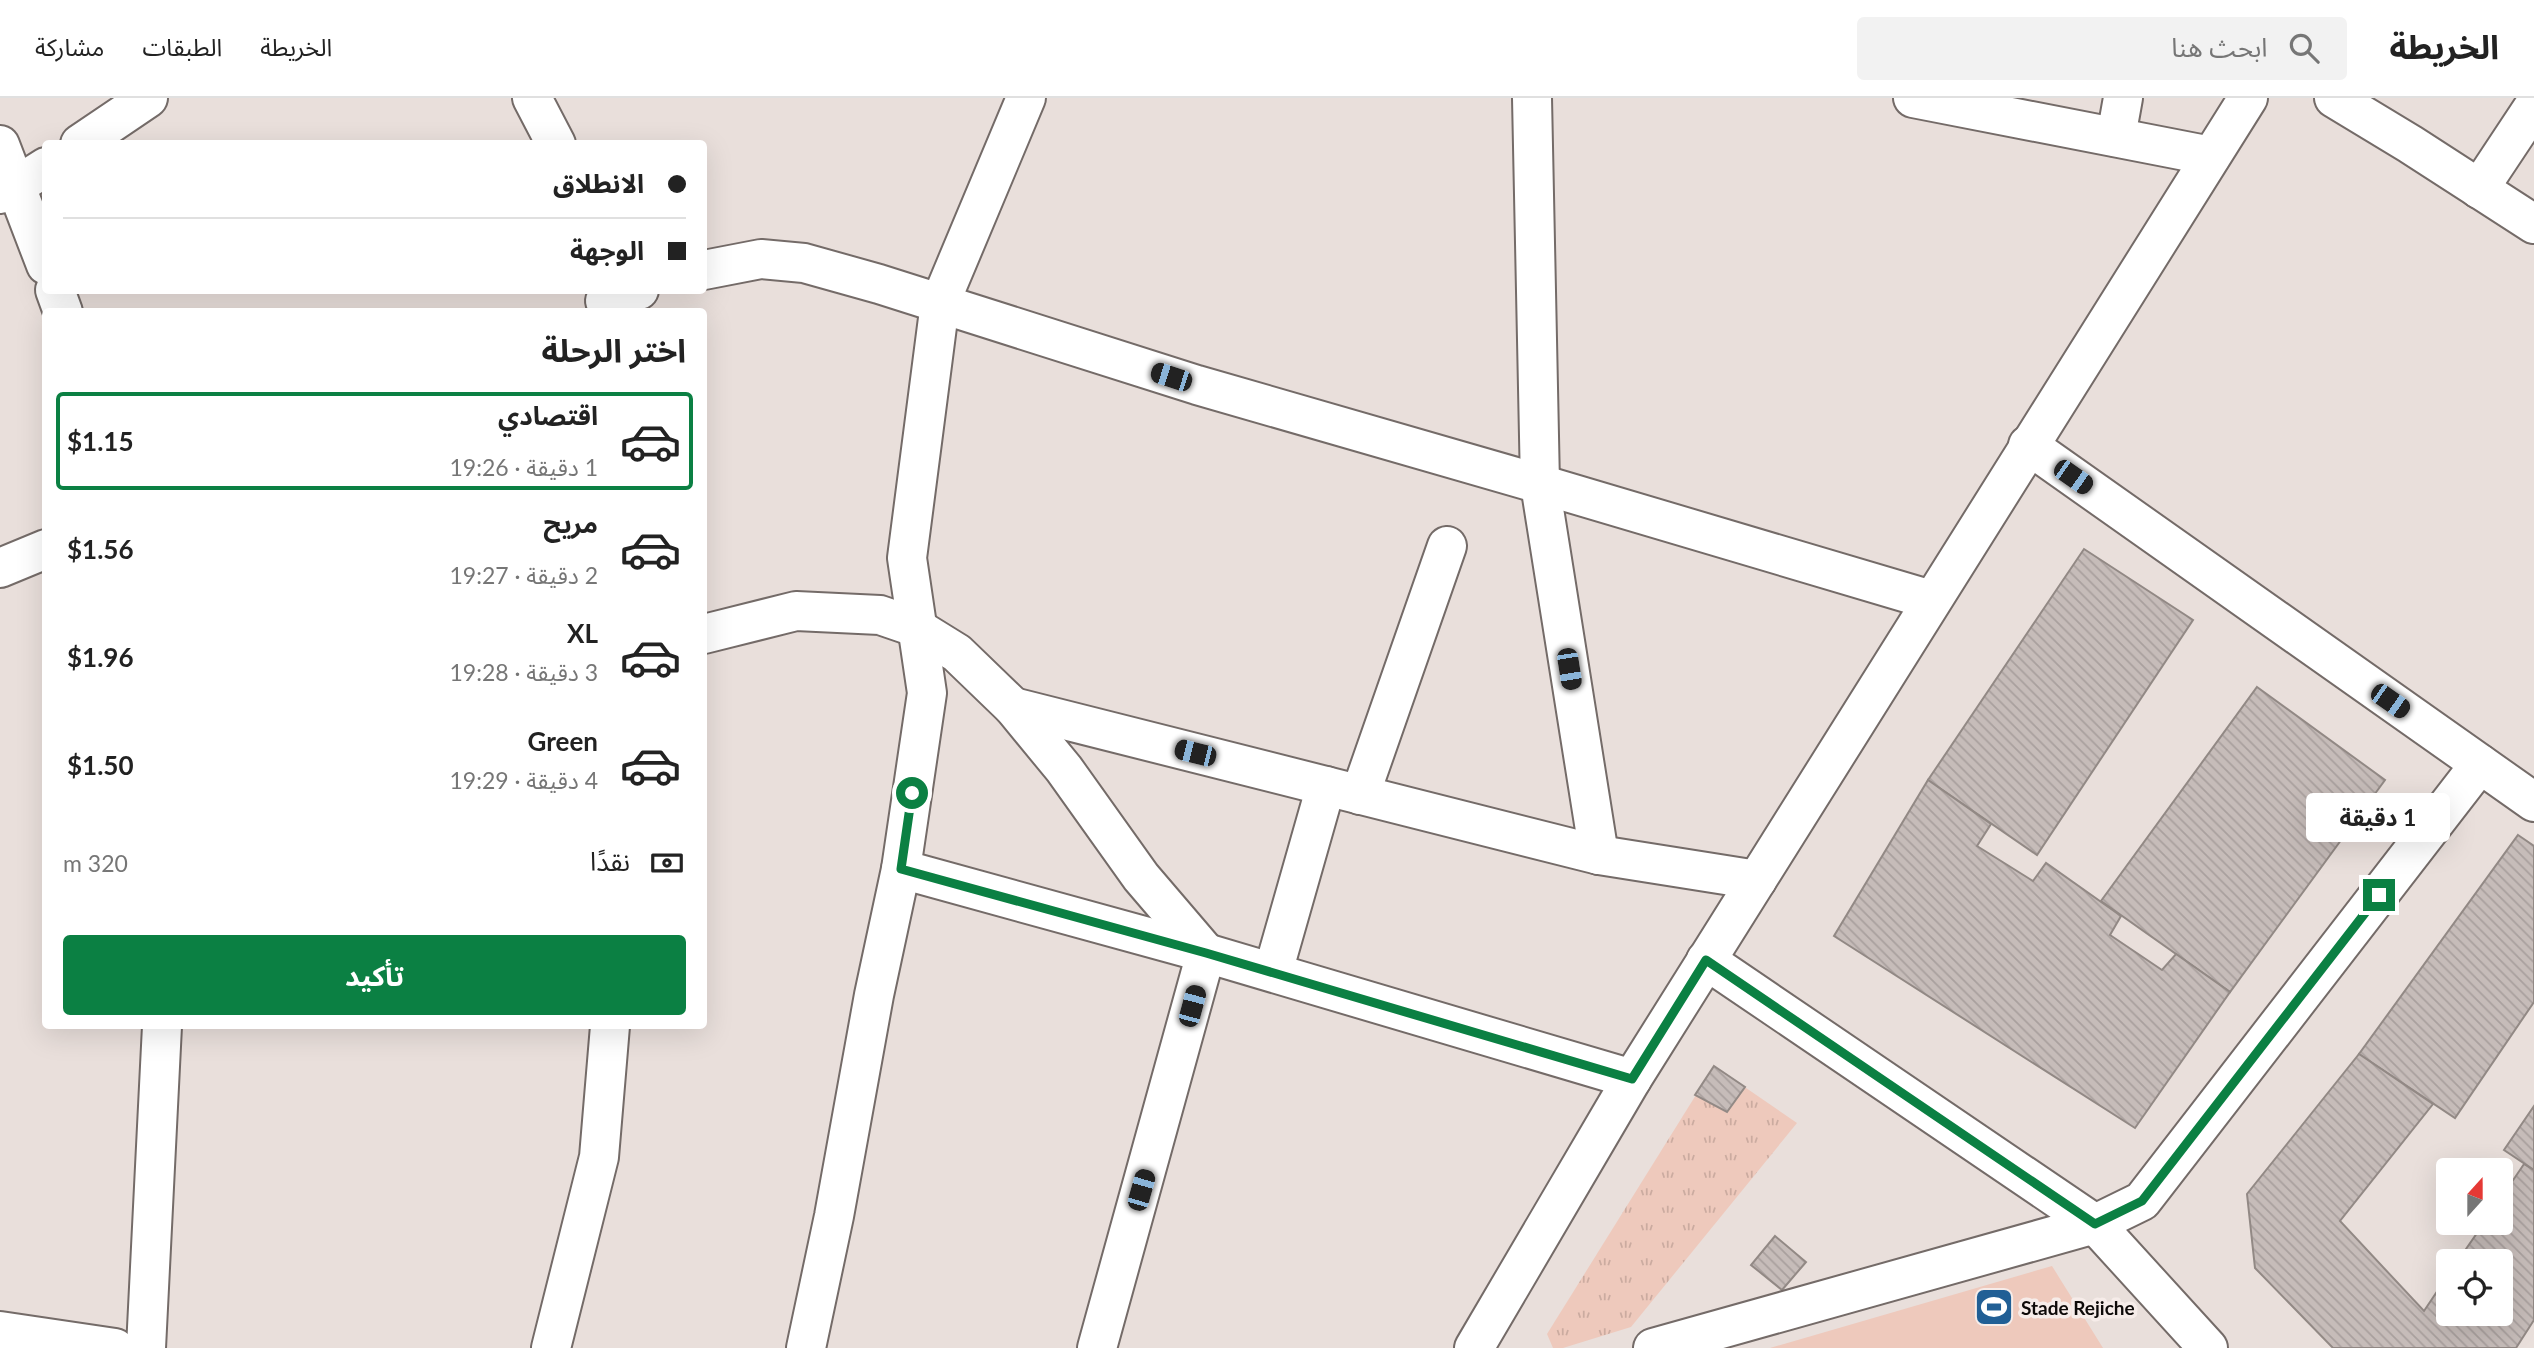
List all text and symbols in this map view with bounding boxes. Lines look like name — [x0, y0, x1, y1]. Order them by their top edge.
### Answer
search box — [1857, 17, 2347, 80]
text: الخريطة — [2389, 26, 2499, 66]
icon: search — [2285, 29, 2323, 67]
text: ابحث هنا — [2171, 31, 2267, 63]
text: مشاركة — [35, 32, 104, 61]
text: الطبقات — [142, 32, 222, 61]
text: الخريطة — [260, 32, 332, 61]
text: الانطلاق — [553, 167, 644, 199]
text: الوجهة — [570, 234, 644, 266]
text: اختر الرحلة — [542, 330, 686, 369]
car — [1148, 361, 1195, 393]
text: اقتصادي — [498, 399, 598, 431]
icon: car — [619, 410, 682, 473]
text: $1.15 — [67, 425, 134, 457]
text: 1 دقيقة · 19:26 — [450, 453, 598, 481]
car — [2050, 456, 2097, 498]
text: مريح — [543, 507, 598, 539]
icon: car — [619, 518, 682, 581]
text: $1.56 — [67, 533, 134, 565]
text: 2 دقيقة · 19:27 — [450, 561, 598, 589]
text: XL — [567, 617, 598, 649]
icon: car — [619, 626, 682, 689]
text: $1.96 — [67, 641, 134, 673]
car — [1556, 647, 1583, 691]
text: 3 دقيقة · 19:28 — [450, 658, 598, 686]
car — [2367, 680, 2414, 722]
text: Green — [528, 725, 598, 757]
icon: car — [619, 734, 682, 797]
car — [1173, 738, 1218, 768]
text: $1.50 — [67, 749, 134, 781]
text: 4 دقيقة · 19:29 — [450, 766, 598, 794]
route start — [896, 777, 928, 809]
callout: 1 دقيقة — [2307, 794, 2451, 842]
text: 1 دقيقة — [2340, 803, 2416, 831]
icon: cash — [648, 844, 686, 882]
text: نقدًا — [590, 845, 630, 877]
text: 320 m — [63, 849, 128, 877]
route end — [2363, 879, 2395, 911]
button: تأكيد — [63, 935, 686, 1015]
car — [1177, 983, 1208, 1029]
north arrow — [2436, 1158, 2513, 1236]
map controls — [2436, 1158, 2513, 1326]
car — [1126, 1167, 1157, 1213]
button: locate — [2436, 1249, 2513, 1326]
sports icon: Stade Rejiche — [1973, 1286, 2015, 1328]
place label: Stade Rejiche — [2021, 1296, 2135, 1319]

